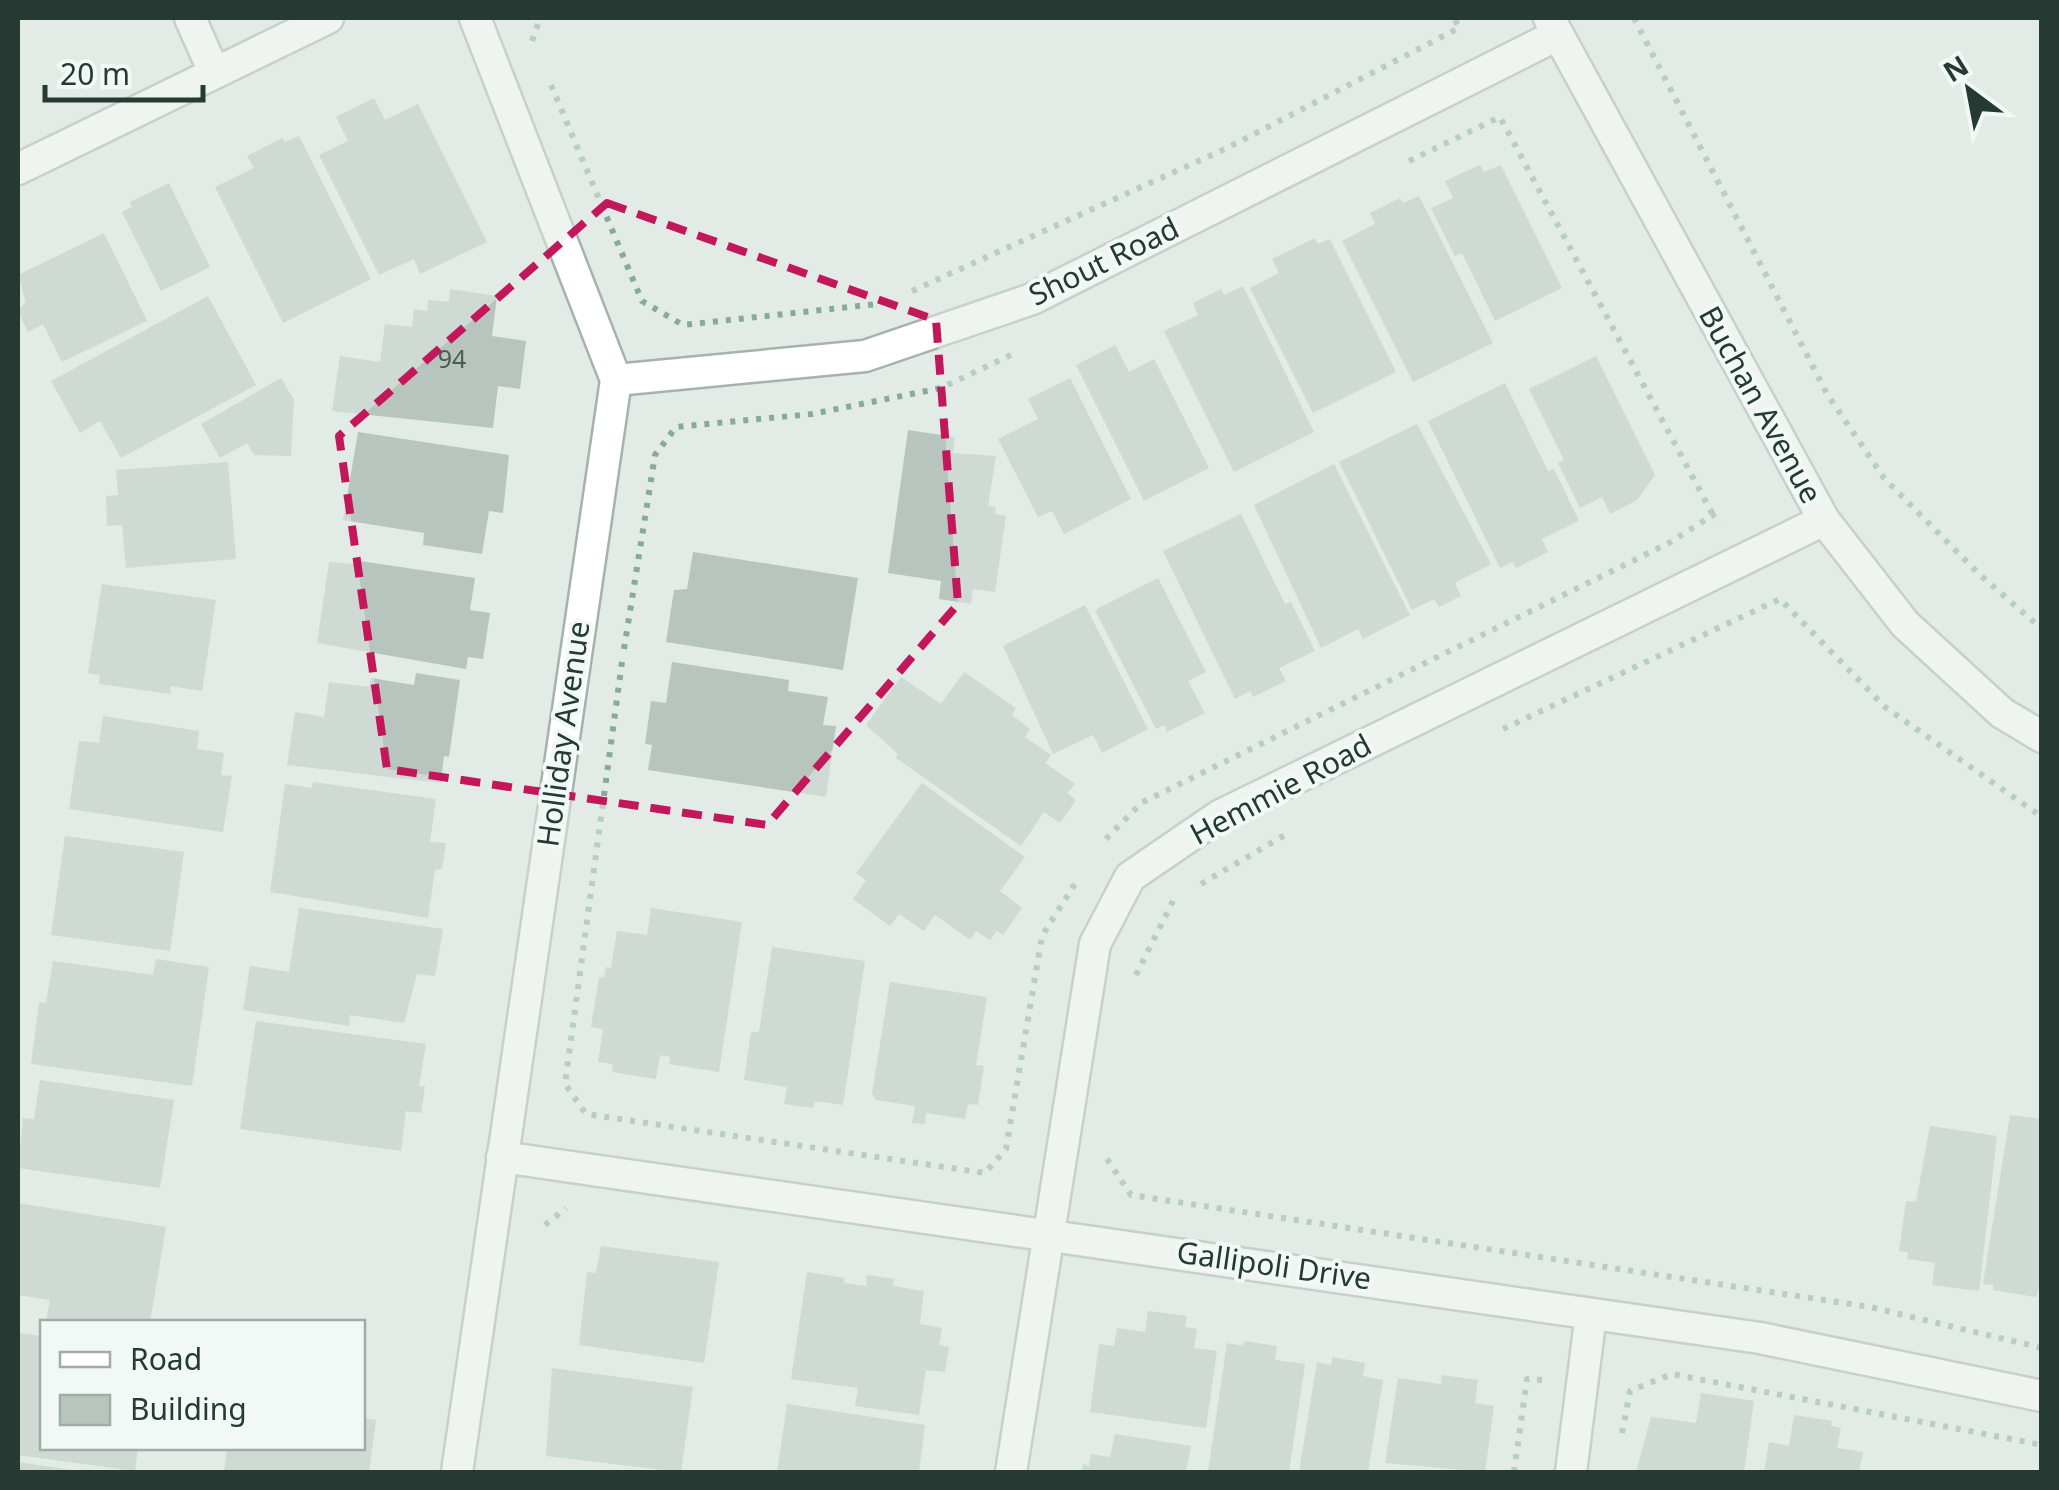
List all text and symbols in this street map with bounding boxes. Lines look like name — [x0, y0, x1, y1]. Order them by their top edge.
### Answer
scale bar — [45, 40, 202, 102]
north arrow — [1919, 40, 2019, 140]
text: N — [1936, 46, 1975, 90]
text: 20 m — [60, 53, 130, 94]
street label: Shout Road — [1021, 207, 1185, 315]
street label: Buchan Avenue — [1690, 298, 1832, 510]
house number: 94 — [438, 341, 466, 375]
street label: Holliday Avenue — [526, 618, 599, 849]
street label: Hemmie Road — [1182, 724, 1378, 854]
street label: Gallipoli Drive — [1174, 1231, 1374, 1298]
legend — [40, 1320, 365, 1450]
text: Road — [130, 1338, 202, 1379]
text: Building — [130, 1388, 247, 1429]

